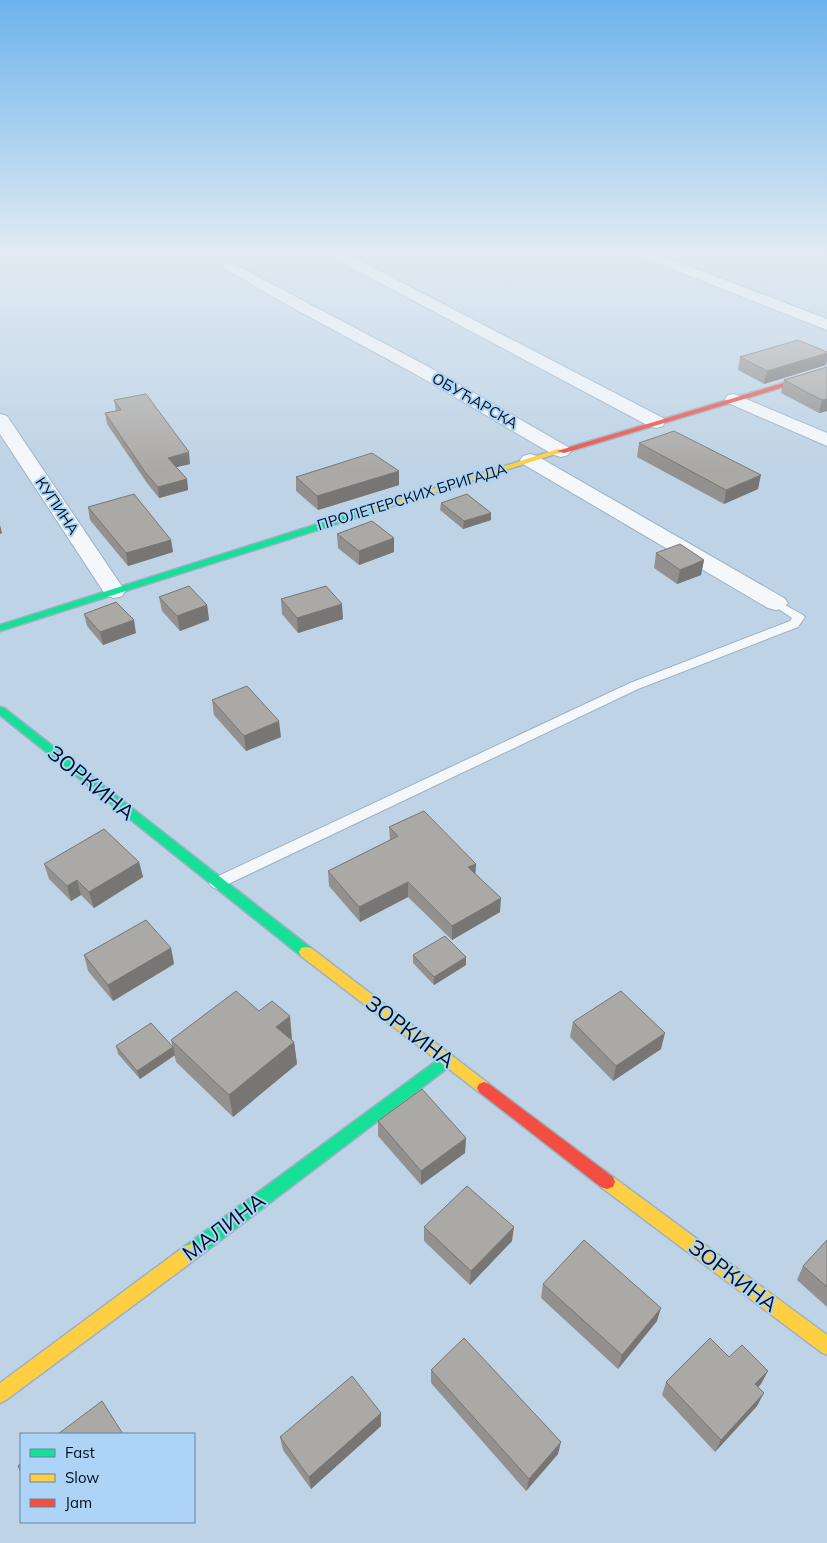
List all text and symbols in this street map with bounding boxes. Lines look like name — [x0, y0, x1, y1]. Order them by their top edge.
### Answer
street label: ОБУЋАРСКА — [429, 368, 522, 433]
street label: ПРОЛЕТЕРСКИХ БРИГАДА — [315, 459, 509, 534]
street label: КУПИНА — [31, 473, 83, 538]
street label: ЗОРКИНА — [43, 739, 141, 826]
street label: ЗОРКИНА — [361, 989, 461, 1073]
street label: МАЛИНА — [177, 1186, 270, 1266]
street label: ЗОРКИНА — [684, 1233, 784, 1317]
legend — [20, 1433, 195, 1523]
text: Fast — [65, 1443, 95, 1462]
text: Slow — [65, 1468, 99, 1487]
text: Jam — [65, 1493, 92, 1512]

